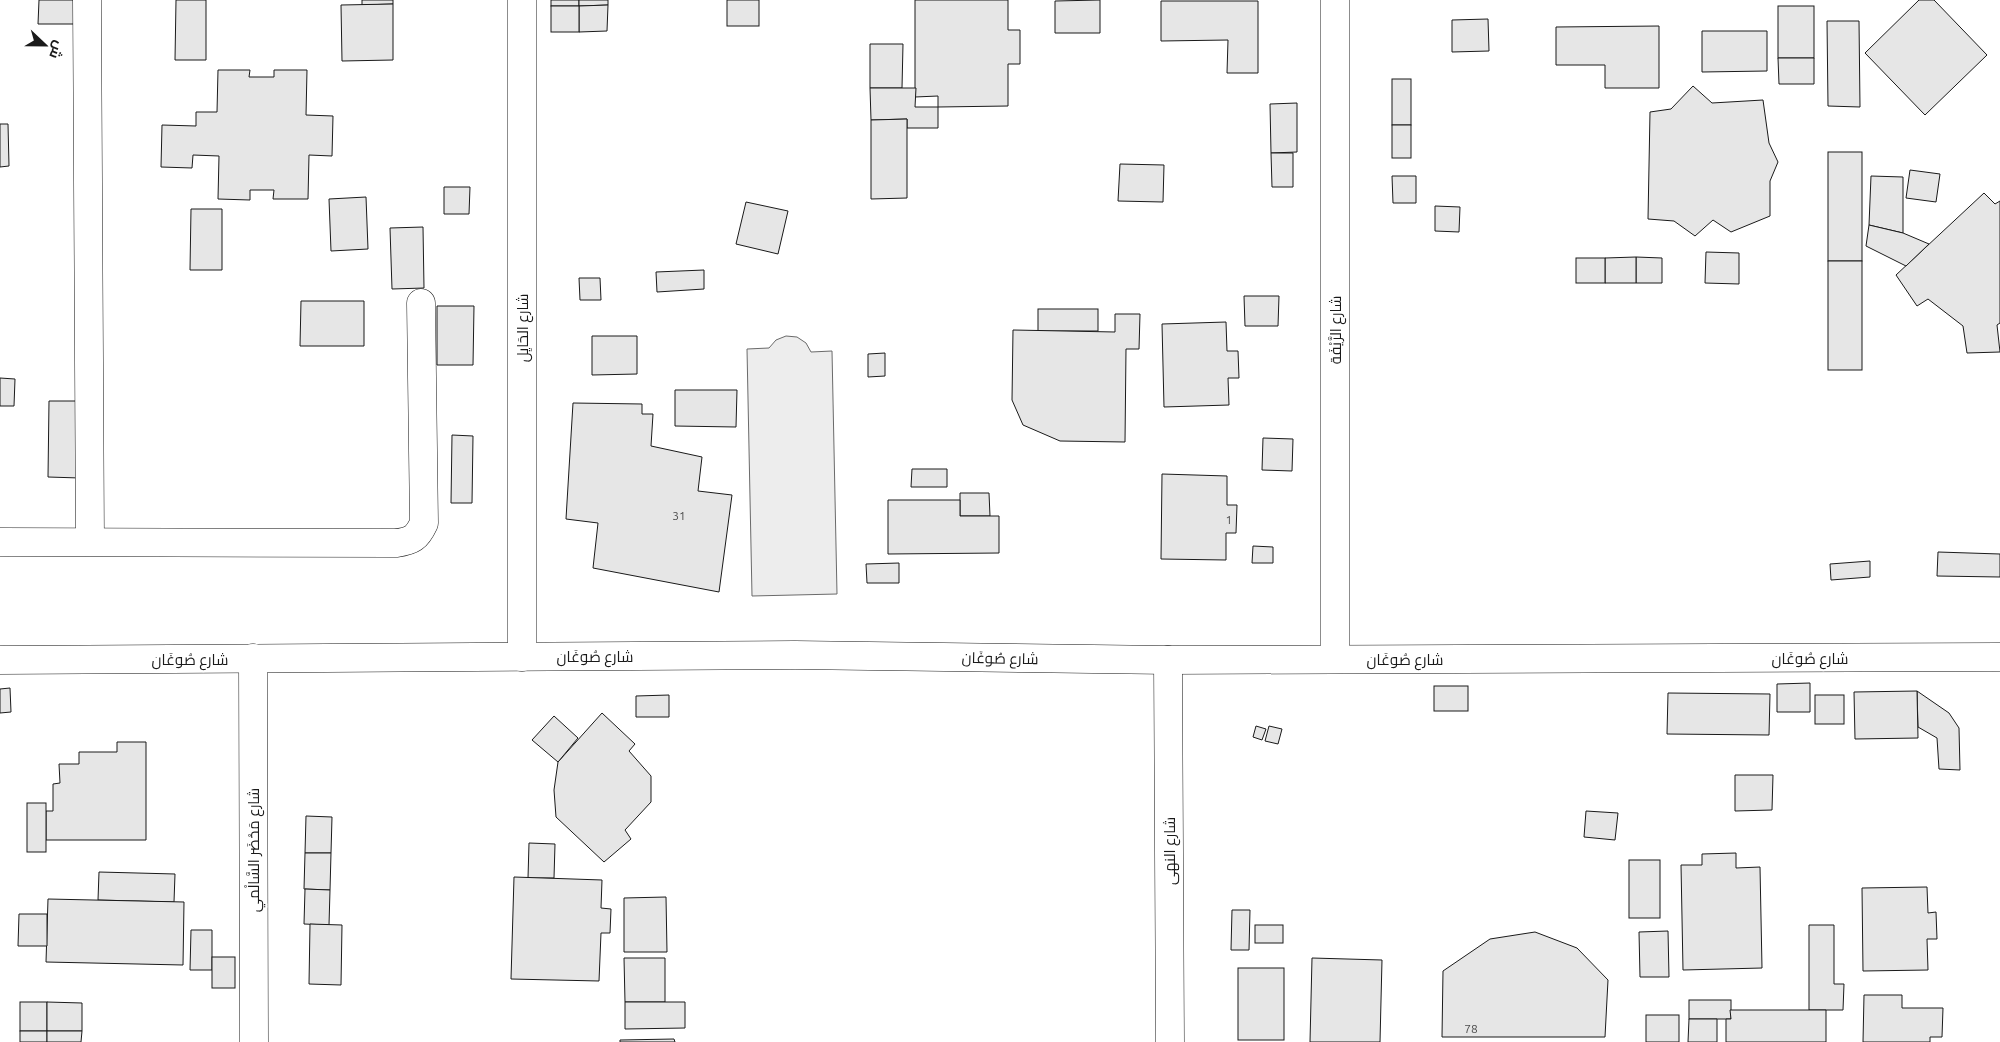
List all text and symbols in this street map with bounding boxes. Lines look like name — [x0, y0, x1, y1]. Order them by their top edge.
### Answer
north arrow — [20, 20, 70, 70]
text: ش — [45, 38, 68, 61]
street label: شارع الحَايِل — [514, 294, 534, 362]
street label: شارع الرَّيْفَة — [1327, 296, 1347, 364]
house number: 31 — [672, 509, 686, 522]
house number: 1 — [1226, 513, 1232, 526]
street label: شارع صُوغَان — [557, 648, 633, 668]
street label: شارع صُوغَان — [961, 649, 1039, 670]
street label: شارع صُوغَان — [1772, 650, 1848, 670]
street label: شارع صُوغَان — [152, 651, 228, 671]
street label: شارع صُوغَان — [1367, 651, 1443, 671]
street label: شارع مَحْضَر السَّالْمي — [244, 788, 266, 912]
street label: شارع النهى — [1161, 817, 1181, 885]
house number: 78 — [1464, 1022, 1478, 1035]

